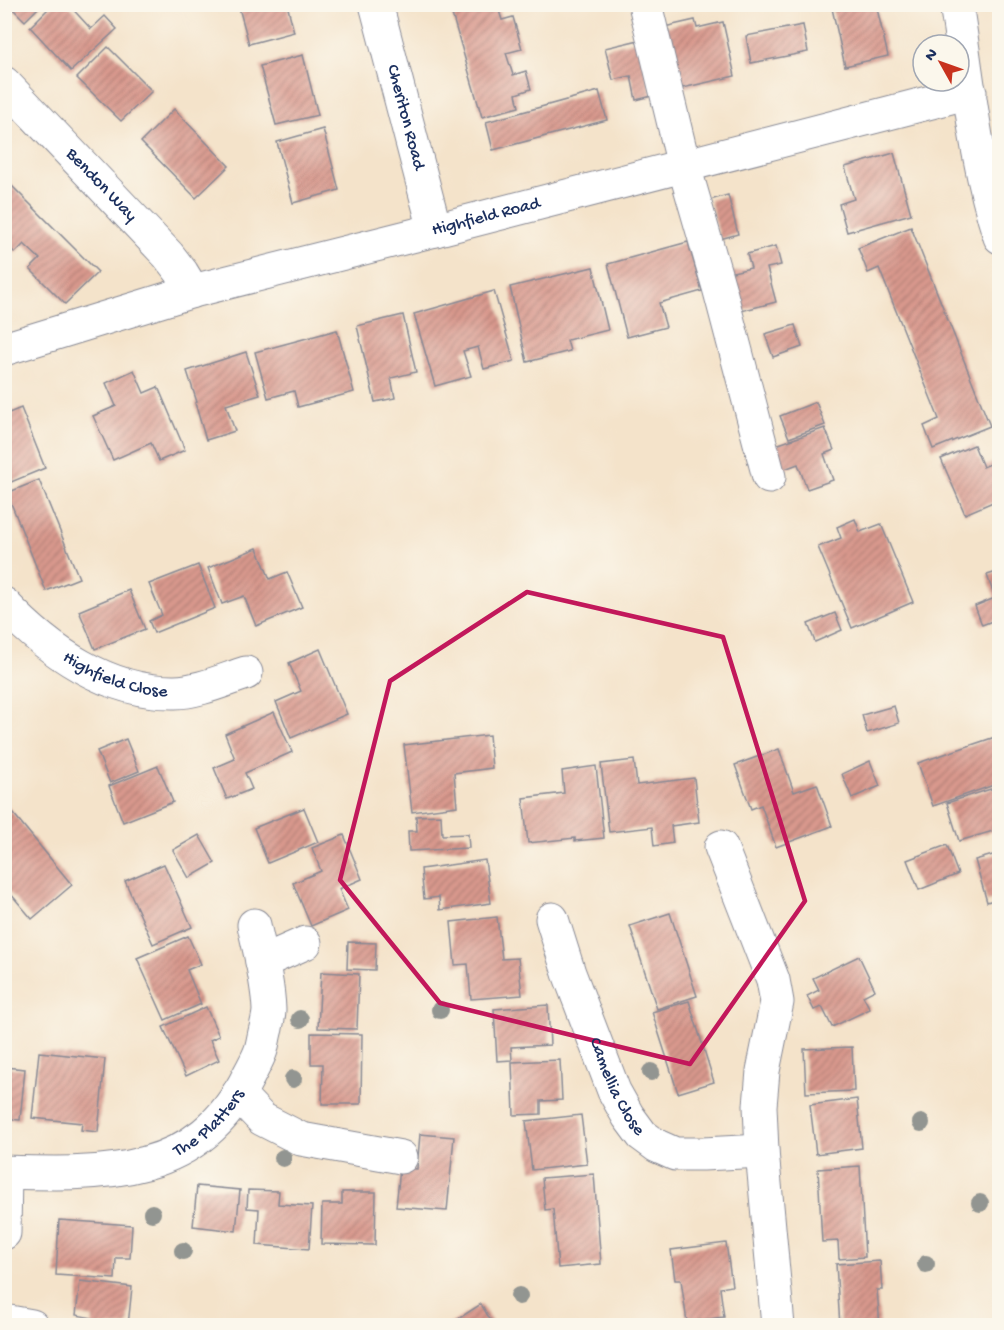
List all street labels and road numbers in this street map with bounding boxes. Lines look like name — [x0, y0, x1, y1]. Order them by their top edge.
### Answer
street label: Cheriton Road — [382, 62, 430, 173]
street label: Bendon Way — [61, 143, 141, 226]
street label: Highfield Road — [430, 192, 544, 241]
street label: Highfield Close — [59, 647, 169, 703]
street label: Camellia Close — [584, 1035, 650, 1140]
street label: The Platters — [169, 1084, 250, 1162]

